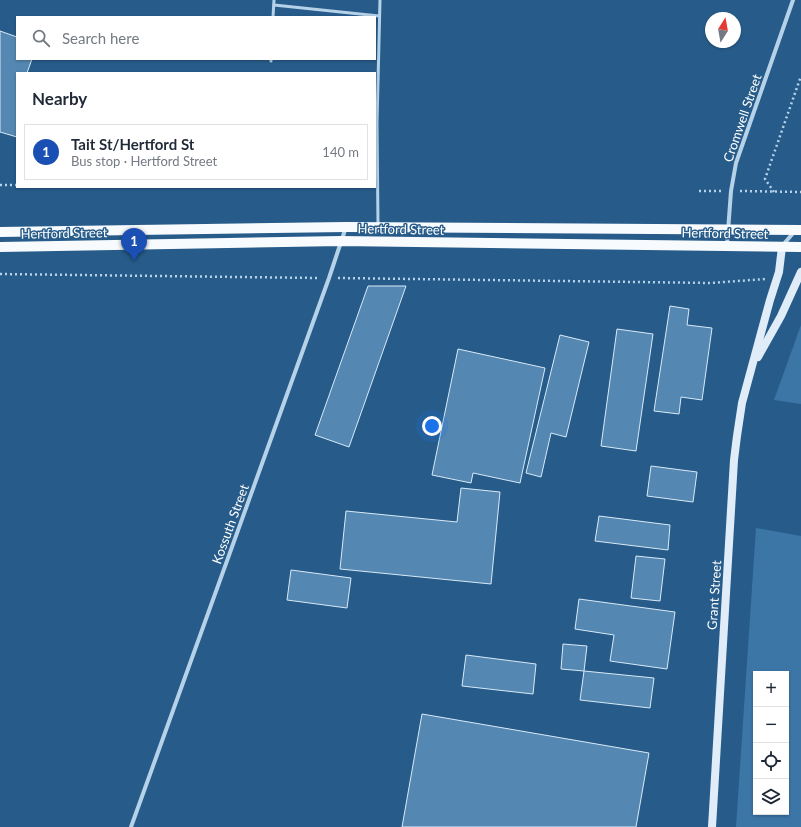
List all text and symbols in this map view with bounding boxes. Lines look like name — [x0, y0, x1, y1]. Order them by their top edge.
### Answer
north arrow — [705, 12, 741, 48]
search box — [16, 16, 376, 60]
icon: search — [30, 27, 52, 49]
text: Search here — [62, 29, 139, 47]
street label: Cromwell Street — [719, 72, 765, 164]
text: Nearby — [32, 88, 87, 109]
text: Tait St/Hertford St — [71, 135, 194, 153]
text: 1 — [42, 144, 50, 160]
text: 140 m — [322, 144, 359, 160]
text: Bus stop · Hertford Street — [71, 153, 217, 169]
street label: Hertford Street — [357, 220, 445, 238]
street label: Hertford Street — [20, 224, 108, 242]
street label: Hertford Street — [681, 224, 769, 242]
pin: 1 — [121, 228, 147, 261]
your location — [422, 416, 442, 436]
street label: Kossuth Street — [208, 482, 252, 566]
street label: Grant Street — [704, 559, 724, 630]
map controls — [753, 671, 789, 815]
button: + — [753, 671, 789, 707]
button: − — [753, 707, 789, 743]
button: locate — [753, 743, 789, 779]
button: layers — [753, 779, 789, 815]

